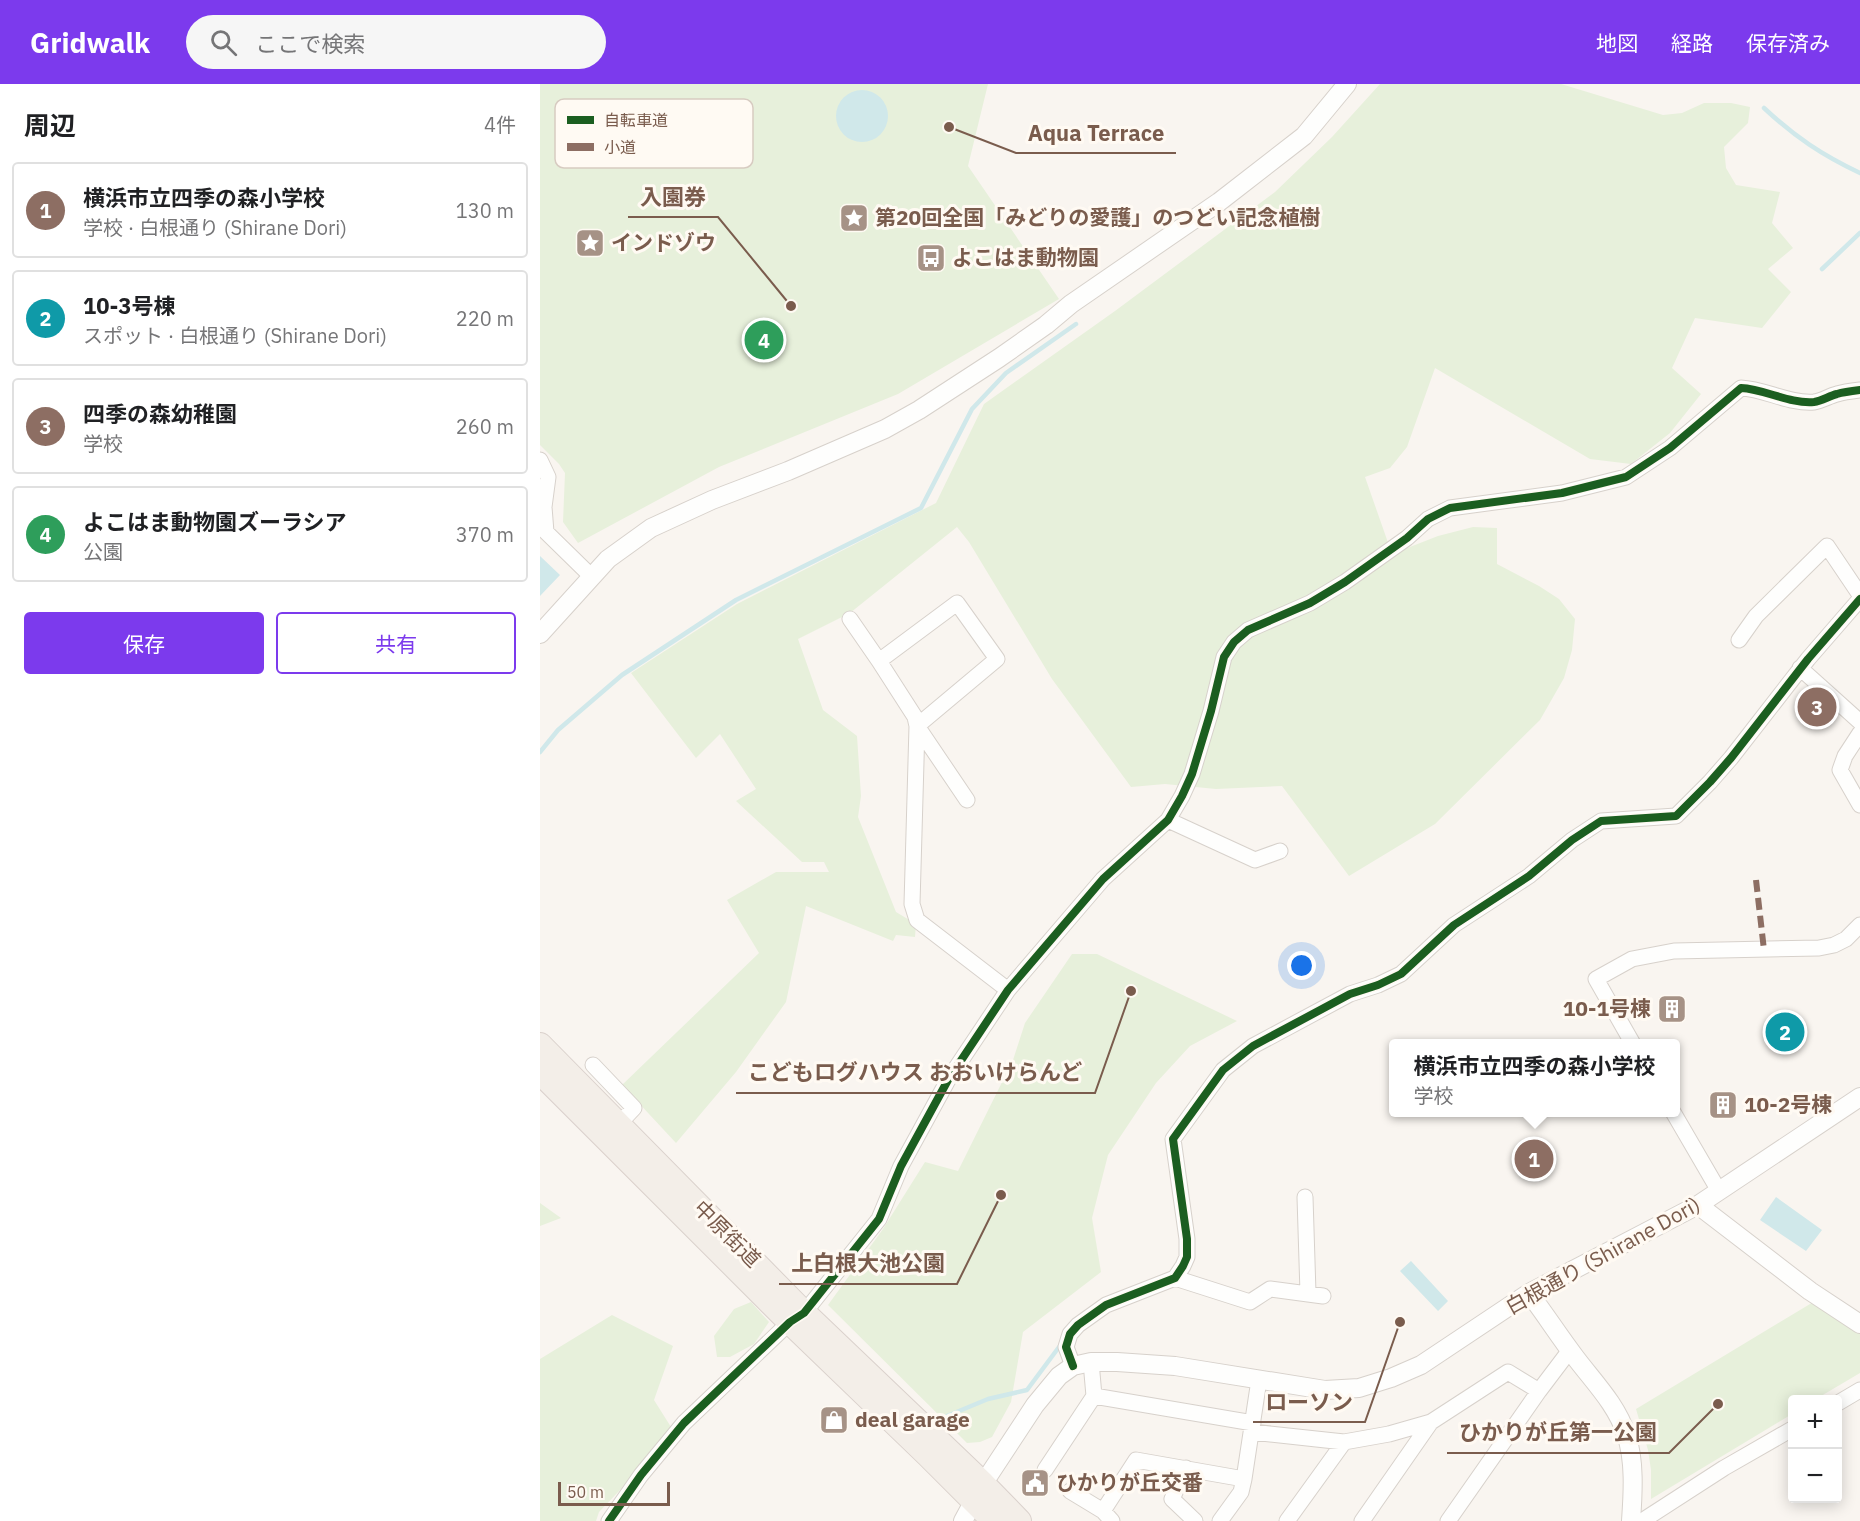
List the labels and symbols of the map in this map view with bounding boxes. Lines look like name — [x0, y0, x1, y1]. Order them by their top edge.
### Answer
legend — [555, 99, 753, 168]
text: 自転車道 — [604, 110, 668, 130]
callout: Aqua Terrace — [1016, 113, 1176, 153]
text: Aqua Terrace — [1028, 118, 1164, 147]
text: 小道 — [604, 137, 636, 157]
callout: 入園券 — [628, 177, 718, 217]
text: 入園券 — [640, 182, 706, 211]
place icon: 第20回全国「みどりの愛護」のつどい記念植樹 — [838, 202, 870, 234]
place label: 第20回全国「みどりの愛護」のつどい記念植樹 — [875, 203, 1320, 231]
place icon: インドゾウ — [574, 227, 606, 259]
place label: インドゾウ — [611, 228, 716, 256]
bus stop icon: よこはま動物園 — [915, 242, 947, 274]
place label: よこはま動物園 — [952, 243, 1099, 271]
pin: 4 — [744, 318, 784, 362]
pin: 3 — [1798, 684, 1836, 730]
your location — [1287, 951, 1316, 980]
building icon: 10-1号棟 — [1656, 993, 1688, 1025]
place label: 10-1号棟 — [1563, 994, 1651, 1022]
pin: 2 — [1766, 1010, 1804, 1054]
callout: こどもログハウス おおいけらんど — [736, 1053, 1095, 1093]
text: こどもログハウス おおいけらんど — [748, 1057, 1082, 1086]
building icon: 10-2号棟 — [1707, 1089, 1739, 1121]
place label: 10-2号棟 — [1744, 1090, 1832, 1118]
pin: 1 — [1514, 1136, 1554, 1182]
street label: 白根通り (Shirane Dori) — [1500, 1190, 1705, 1320]
street label: 中原街道 — [688, 1194, 767, 1273]
callout: 上白根大池公園 — [779, 1244, 957, 1284]
text: 上白根大池公園 — [791, 1248, 945, 1277]
callout: ローソン — [1253, 1382, 1365, 1422]
text: ローソン — [1265, 1387, 1353, 1416]
shop icon: deal garage — [818, 1404, 850, 1436]
place label: deal garage — [855, 1405, 970, 1433]
callout: ひかりが丘第一公園 — [1447, 1413, 1669, 1453]
text: ひかりが丘第一公園 — [1459, 1417, 1657, 1446]
public building icon: ひかりが丘交番 — [1019, 1467, 1051, 1499]
place label: ひかりが丘交番 — [1056, 1468, 1203, 1496]
scale bar — [558, 1479, 670, 1506]

